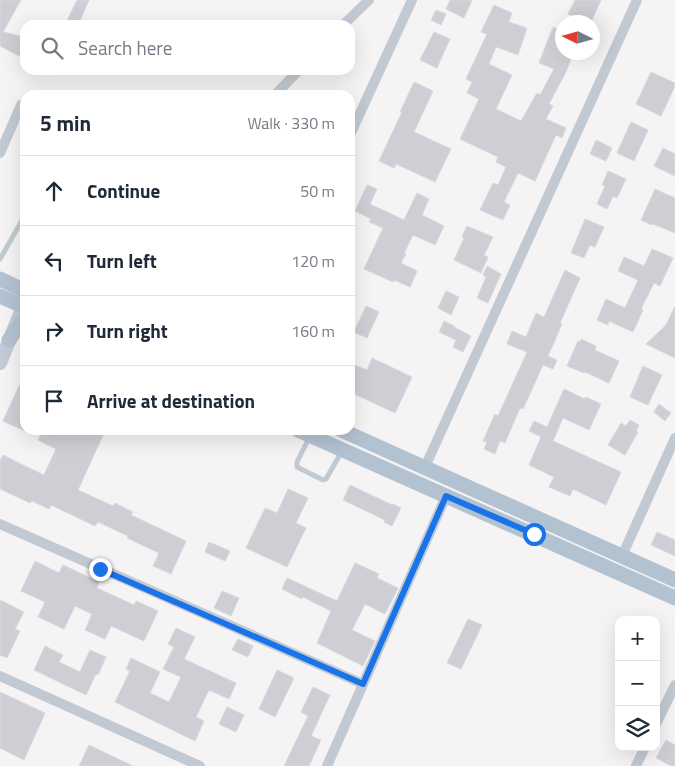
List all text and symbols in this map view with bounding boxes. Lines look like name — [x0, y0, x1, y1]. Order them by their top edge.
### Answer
north arrow — [555, 15, 600, 60]
search box — [20, 20, 355, 75]
text: Search here — [78, 33, 172, 62]
icon: search — [38, 34, 66, 62]
text: 5 min — [40, 107, 91, 139]
text: Walk · 330 m — [247, 111, 335, 135]
text: Continue — [87, 176, 160, 205]
icon: ahead — [40, 177, 68, 205]
text: 50 m — [300, 179, 335, 203]
text: Turn left — [87, 246, 157, 275]
icon: left — [40, 247, 68, 275]
text: 120 m — [291, 249, 335, 273]
text: Turn right — [87, 316, 168, 345]
icon: right — [40, 317, 68, 345]
text: 160 m — [291, 319, 335, 343]
text: Arrive at destination — [87, 386, 255, 415]
icon: arrive — [40, 387, 68, 415]
route start — [523, 523, 546, 546]
route end — [89, 558, 112, 581]
map controls — [615, 616, 660, 751]
button: + — [615, 616, 660, 661]
button: − — [615, 661, 660, 706]
button: layers — [615, 706, 660, 751]

